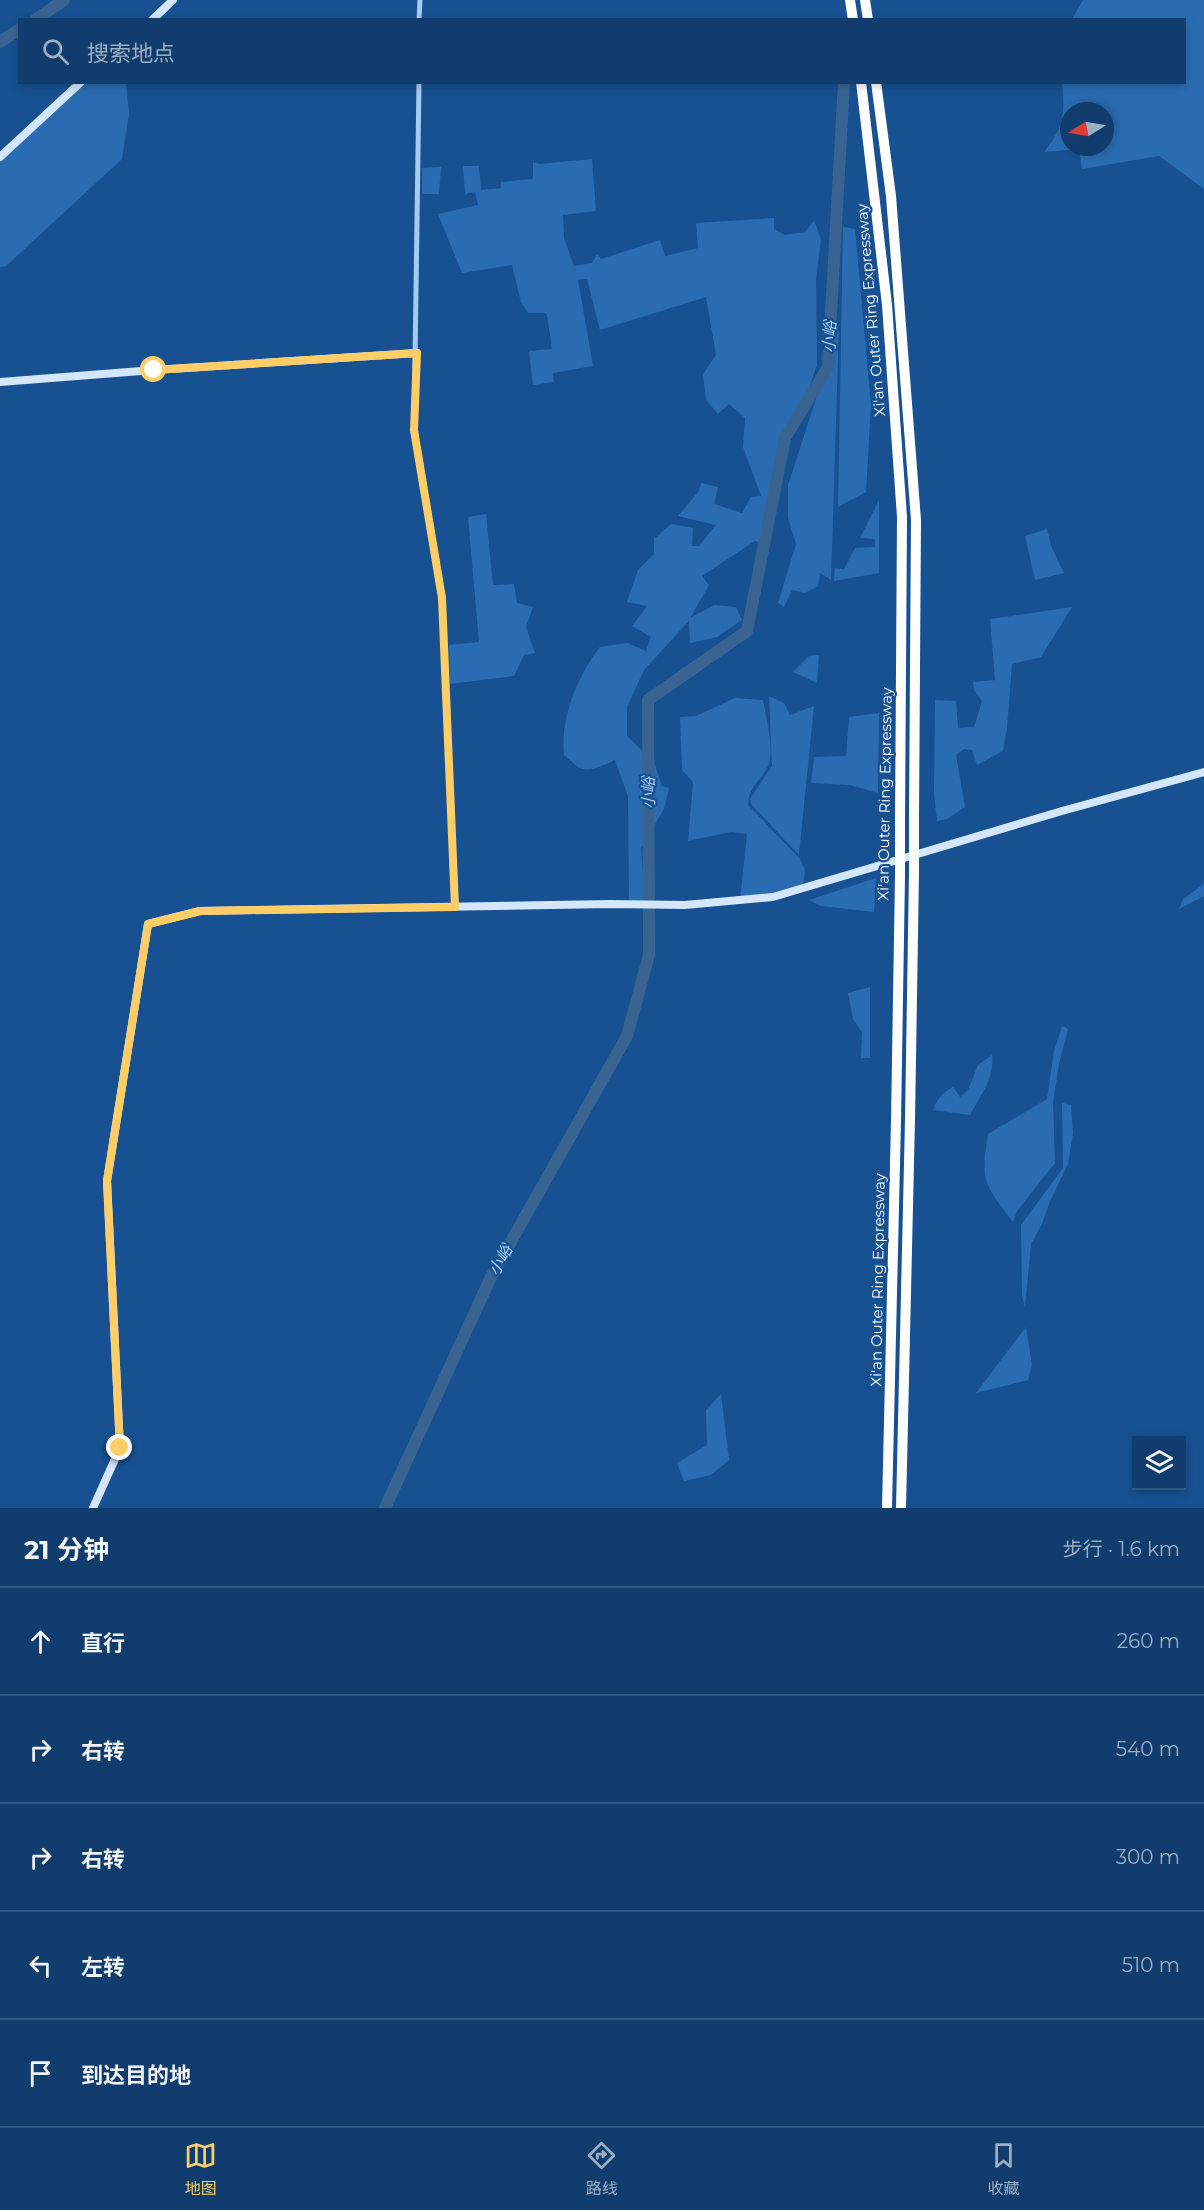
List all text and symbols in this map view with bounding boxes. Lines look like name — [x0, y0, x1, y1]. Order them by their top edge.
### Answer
search box — [18, 18, 1186, 84]
icon: search — [39, 35, 72, 68]
text: 搜索地点 — [87, 40, 175, 67]
north arrow — [1060, 102, 1114, 156]
street label: Xi'an Outer Ring Expressway — [852, 202, 889, 417]
water label: 小峪 — [819, 319, 840, 354]
route start — [140, 356, 166, 382]
street label: Xi'an Outer Ring Expressway — [873, 686, 896, 901]
water label: 小峪 — [639, 775, 658, 809]
street label: Xi'an Outer Ring Expressway — [866, 1172, 889, 1387]
water label: 小峪 — [484, 1240, 517, 1279]
route end — [106, 1434, 132, 1460]
map controls — [1132, 1436, 1186, 1490]
button: layers — [1132, 1436, 1186, 1490]
text: 21 分钟 — [24, 1534, 109, 1566]
text: 步行 · 1.6 km — [1063, 1537, 1180, 1561]
icon: ahead — [24, 1625, 57, 1658]
text: 260 m — [1117, 1629, 1180, 1653]
text: 直行 — [81, 1630, 125, 1657]
icon: right — [24, 1733, 57, 1766]
text: 540 m — [1116, 1737, 1180, 1761]
text: 右转 — [81, 1738, 125, 1765]
icon: right — [24, 1841, 57, 1874]
text: 300 m — [1116, 1845, 1180, 1869]
text: 右转 — [81, 1846, 125, 1873]
icon: left — [24, 1949, 57, 1982]
text: 510 m — [1122, 1953, 1180, 1977]
text: 左转 — [81, 1954, 125, 1981]
icon: arrive — [24, 2057, 57, 2090]
text: 到达目的地 — [81, 2062, 191, 2089]
tab: 地图 — [184, 2139, 217, 2199]
tab: 路线 — [585, 2139, 618, 2199]
tab: 收藏 — [987, 2139, 1020, 2199]

